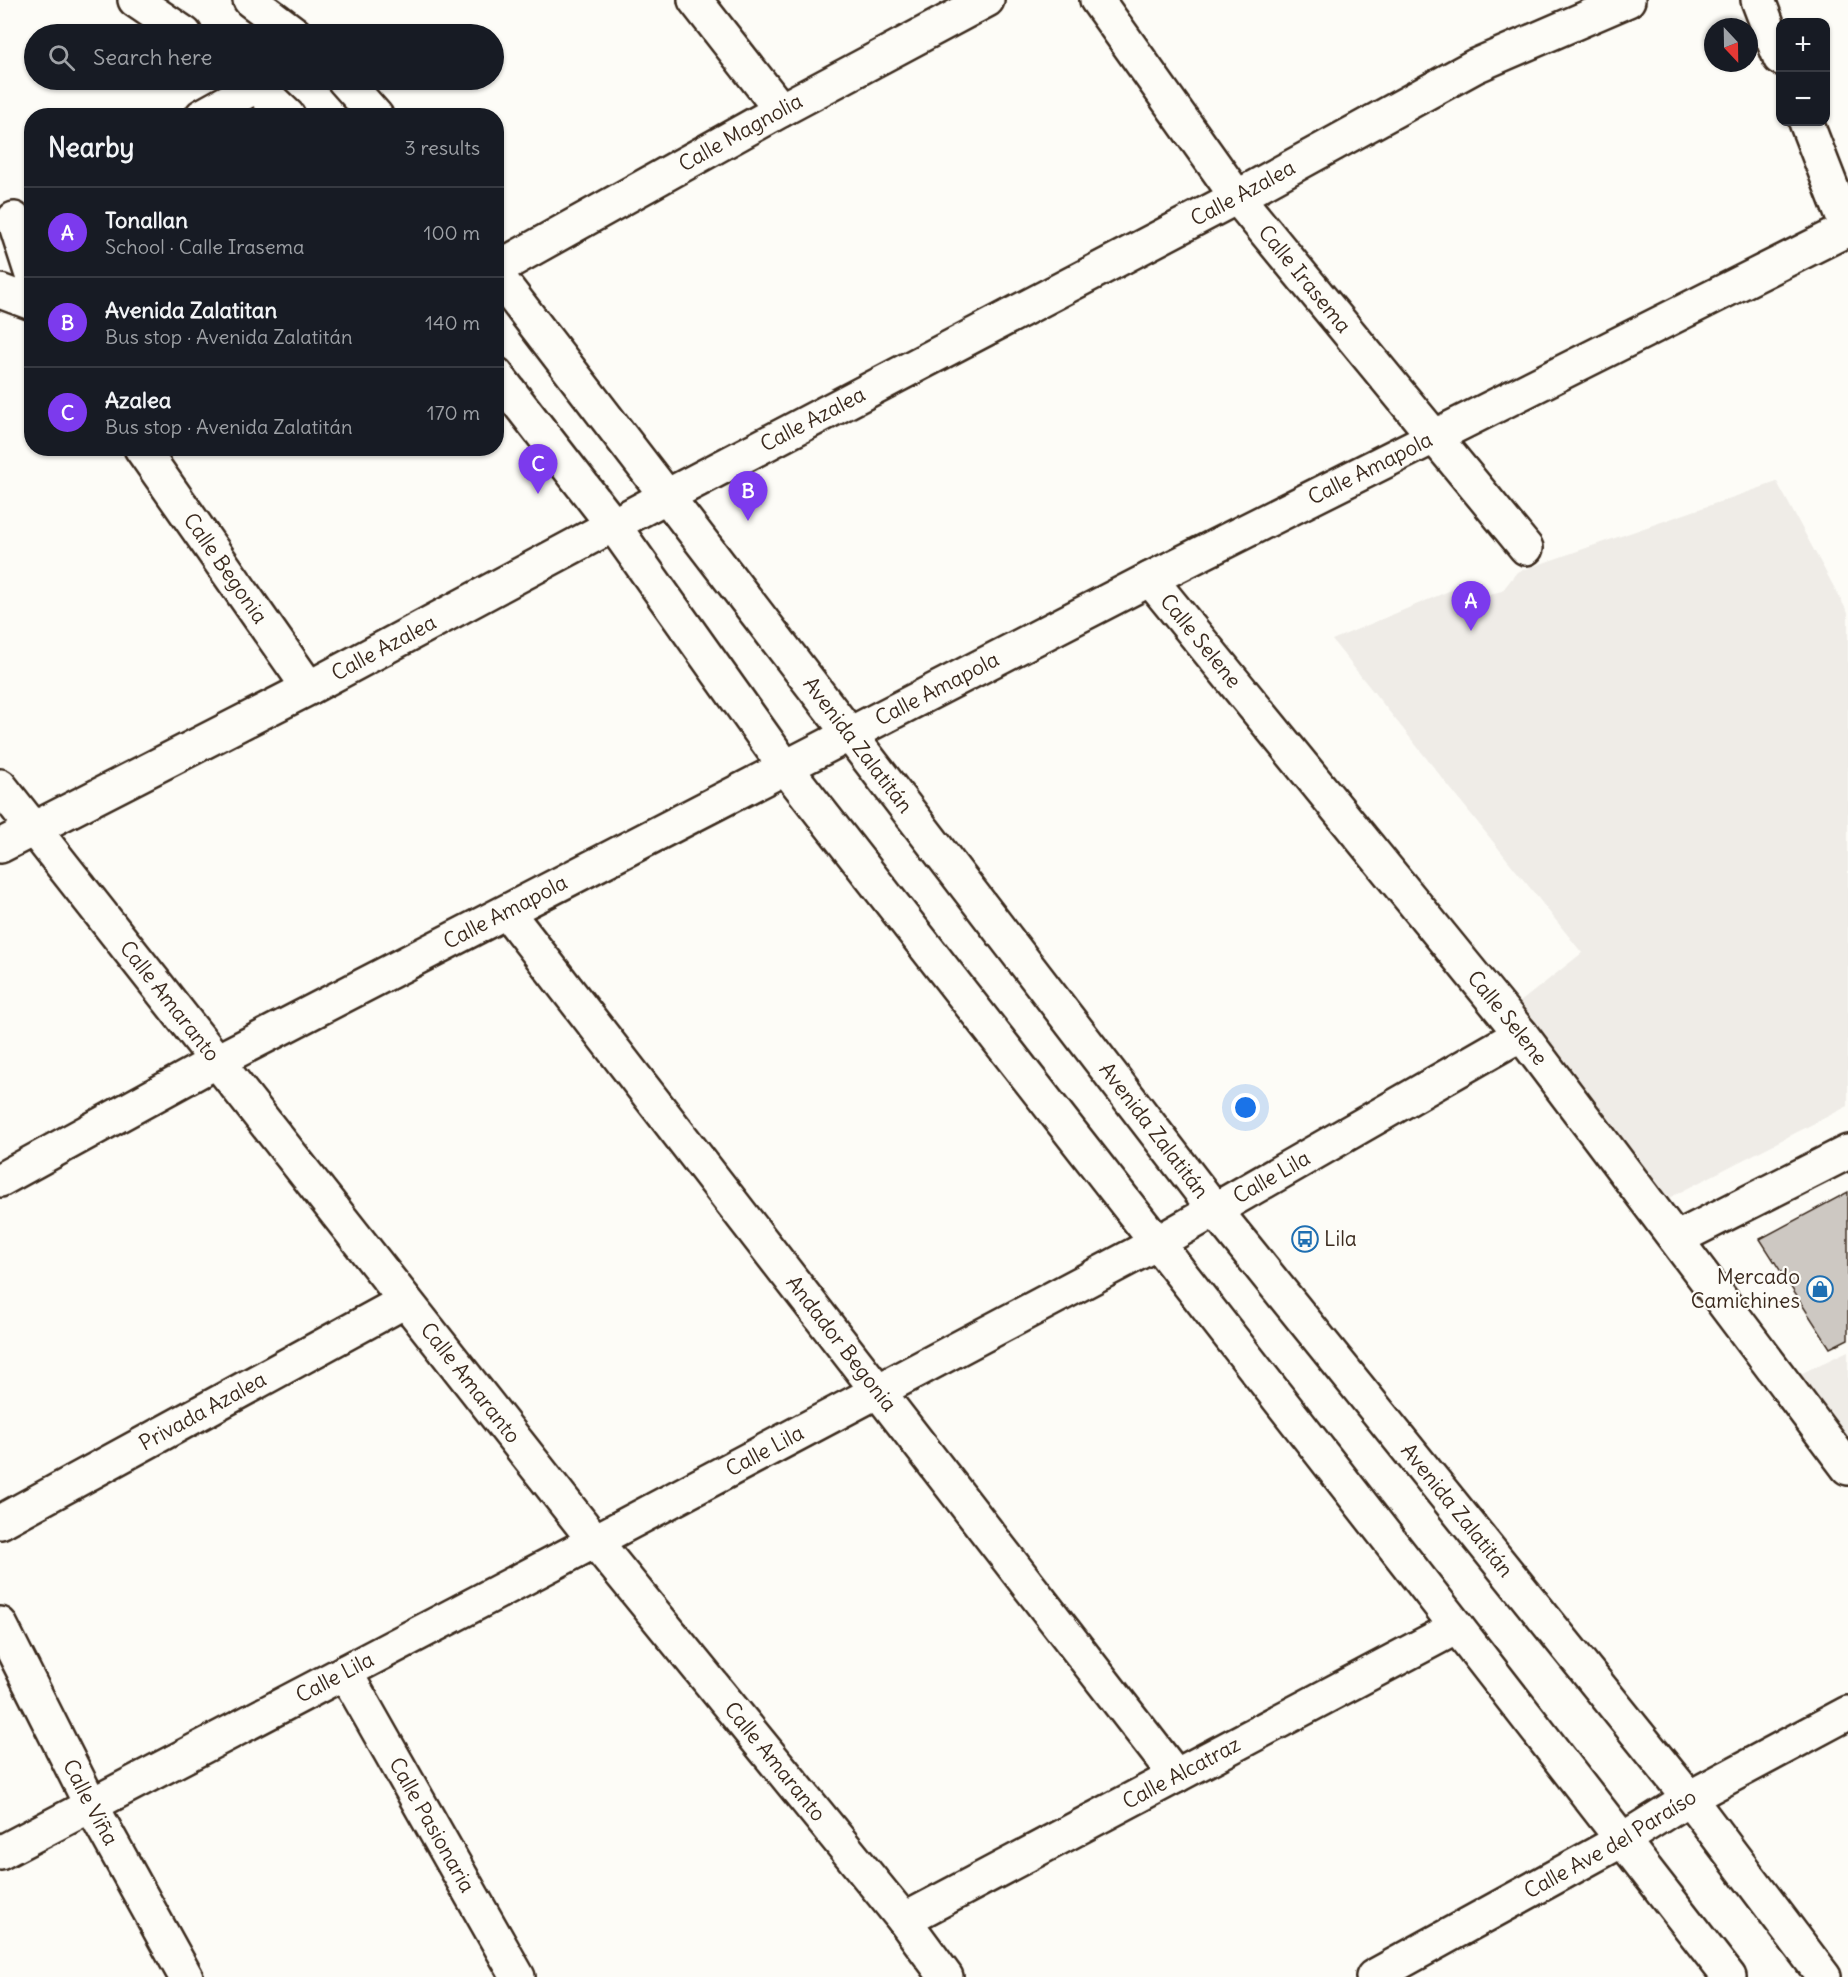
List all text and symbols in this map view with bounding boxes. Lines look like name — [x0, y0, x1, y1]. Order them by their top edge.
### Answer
north arrow — [1704, 18, 1758, 72]
map controls — [1776, 18, 1830, 126]
button: + — [1776, 18, 1830, 72]
search box — [24, 24, 504, 90]
icon: search — [45, 41, 78, 74]
text: Search here — [93, 43, 212, 71]
button: − — [1776, 72, 1830, 126]
street label: Calle Magnolia — [674, 87, 807, 177]
text: Nearby — [48, 131, 134, 164]
text: 3 results — [404, 135, 480, 160]
street label: Calle Azalea — [1186, 154, 1300, 232]
text: Tonallan — [105, 206, 188, 234]
street label: Calle Irasema — [1253, 219, 1357, 338]
text: A — [61, 220, 74, 245]
text: 100 m — [423, 220, 480, 245]
text: School · Calle Irasema — [105, 234, 304, 259]
text: Avenida Zalatitan — [105, 296, 277, 324]
text: B — [61, 310, 74, 335]
text: 140 m — [425, 310, 480, 335]
text: Bus stop · Avenida Zalatitán — [105, 324, 353, 349]
street label: Calle Azalea — [756, 380, 870, 458]
text: Azalea — [105, 386, 171, 414]
text: C — [61, 400, 74, 425]
text: 170 m — [427, 400, 480, 425]
text: Bus stop · Avenida Zalatitán — [105, 414, 353, 439]
street label: Calle Amapola — [1303, 426, 1437, 511]
pin: C — [518, 444, 558, 494]
pin: B — [728, 472, 768, 521]
street label: Calle Begonia — [178, 508, 274, 629]
pin: A — [1452, 582, 1490, 631]
street label: Calle Selene — [1154, 588, 1247, 693]
street label: Calle Azalea — [327, 608, 441, 686]
street label: Calle Amapola — [870, 645, 1003, 732]
street label: Avenida Zalatitán — [797, 671, 919, 818]
street label: Calle Amapola — [439, 868, 572, 955]
street label: Calle Amaranto — [114, 935, 226, 1067]
street label: Calle Selene — [1462, 965, 1554, 1071]
street label: Avenida Zalatitán — [1094, 1057, 1215, 1204]
your location — [1231, 1093, 1260, 1122]
street label: Calle Lila — [1228, 1144, 1315, 1210]
bus stop icon: Lila — [1290, 1224, 1320, 1254]
place label: Lila — [1324, 1225, 1357, 1252]
place label: Mercado Camichines — [1691, 1263, 1800, 1314]
street label: Andador Begonia — [780, 1270, 903, 1417]
shop icon: Mercado Camichines — [1805, 1274, 1835, 1304]
street label: Calle Amaranto — [415, 1317, 527, 1449]
street label: Privada Azalea — [134, 1365, 271, 1456]
street label: Calle Lila — [721, 1419, 808, 1482]
street label: Avenida Zalatitán — [1395, 1437, 1520, 1582]
street label: Calle Lila — [291, 1645, 378, 1709]
street label: Calle Amaranto — [719, 1696, 832, 1827]
street label: Calle Alcatraz — [1118, 1730, 1245, 1815]
street label: Calle Pasionaria — [383, 1752, 481, 1897]
street label: Calle Viña — [57, 1755, 125, 1850]
street label: Calle Ave del Paraíso — [1519, 1783, 1701, 1904]

